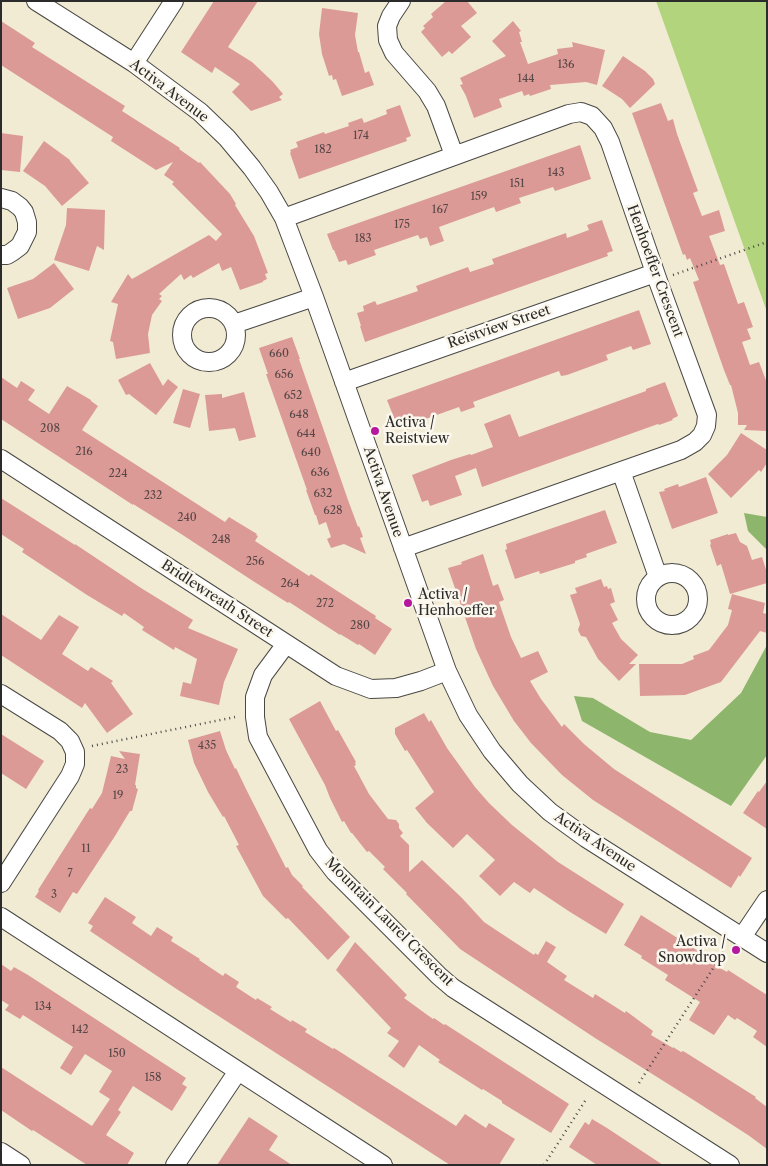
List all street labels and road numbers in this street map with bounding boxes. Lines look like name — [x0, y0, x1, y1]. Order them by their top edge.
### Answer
street label: Activa Avenue — [126, 56, 212, 126]
street label: Henhoeffer Crescent — [623, 202, 687, 340]
street label: Reistview Street — [445, 302, 553, 352]
street label: Activa Avenue — [360, 445, 406, 539]
street label: Bridlewreath Street — [158, 557, 276, 641]
street label: Activa Avenue — [551, 809, 639, 875]
street label: Mountain Laurel Crescent — [321, 854, 457, 990]

